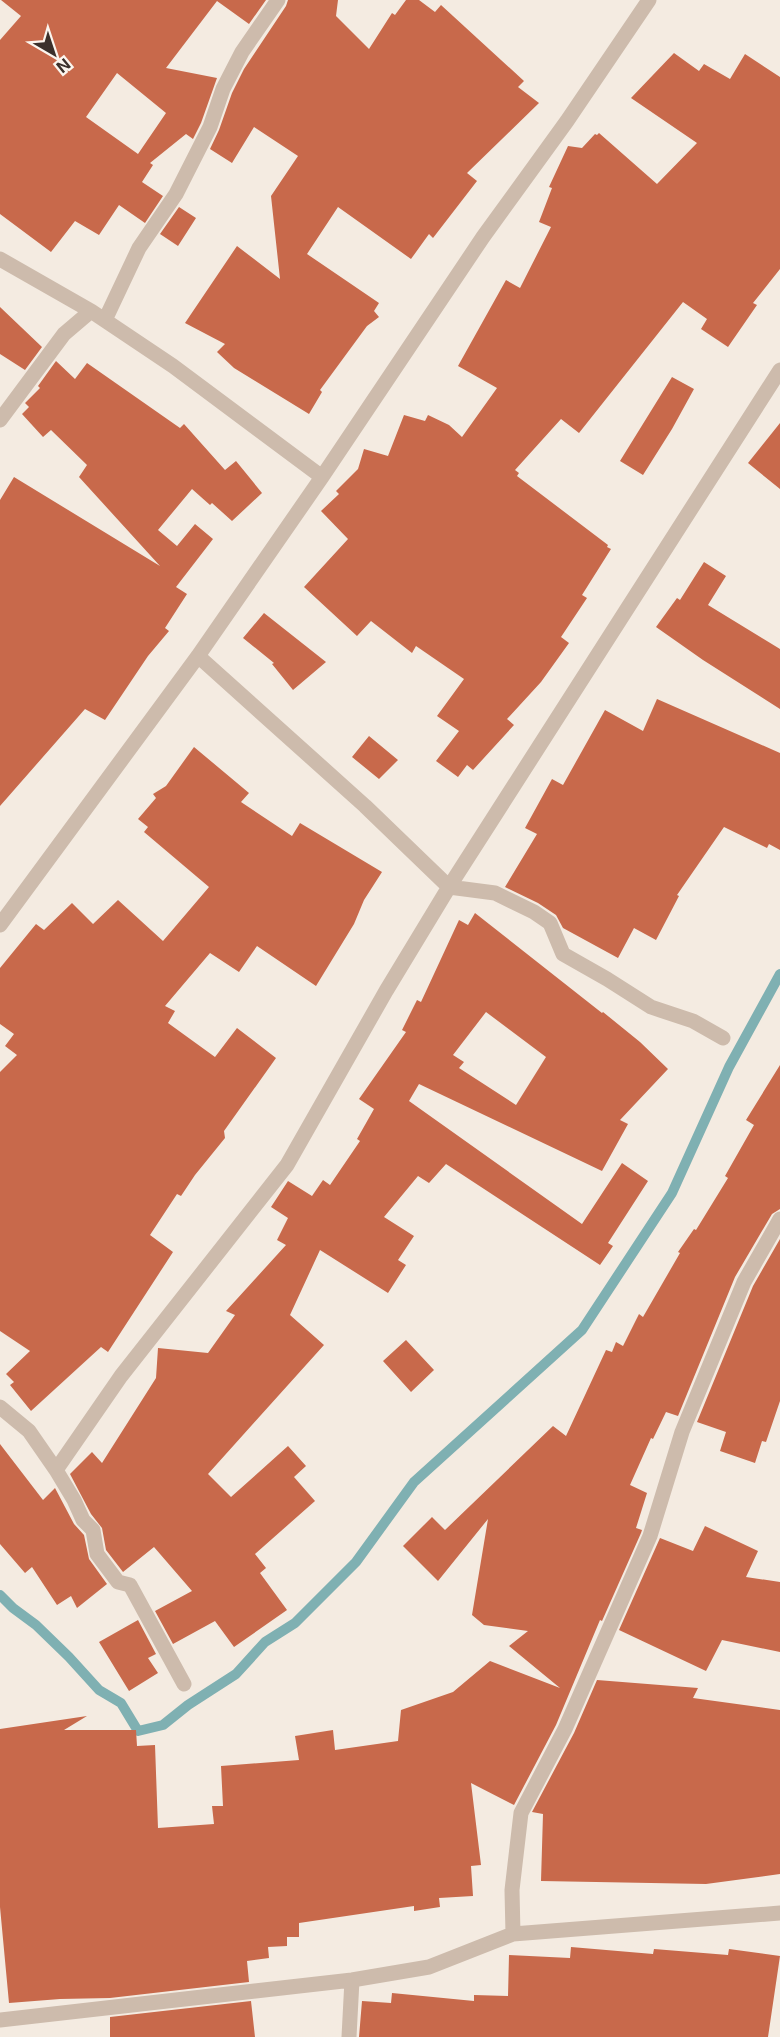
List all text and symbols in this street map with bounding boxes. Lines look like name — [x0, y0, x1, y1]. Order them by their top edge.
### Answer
north arrow — [24, 24, 84, 84]
text: N — [52, 54, 74, 77]

